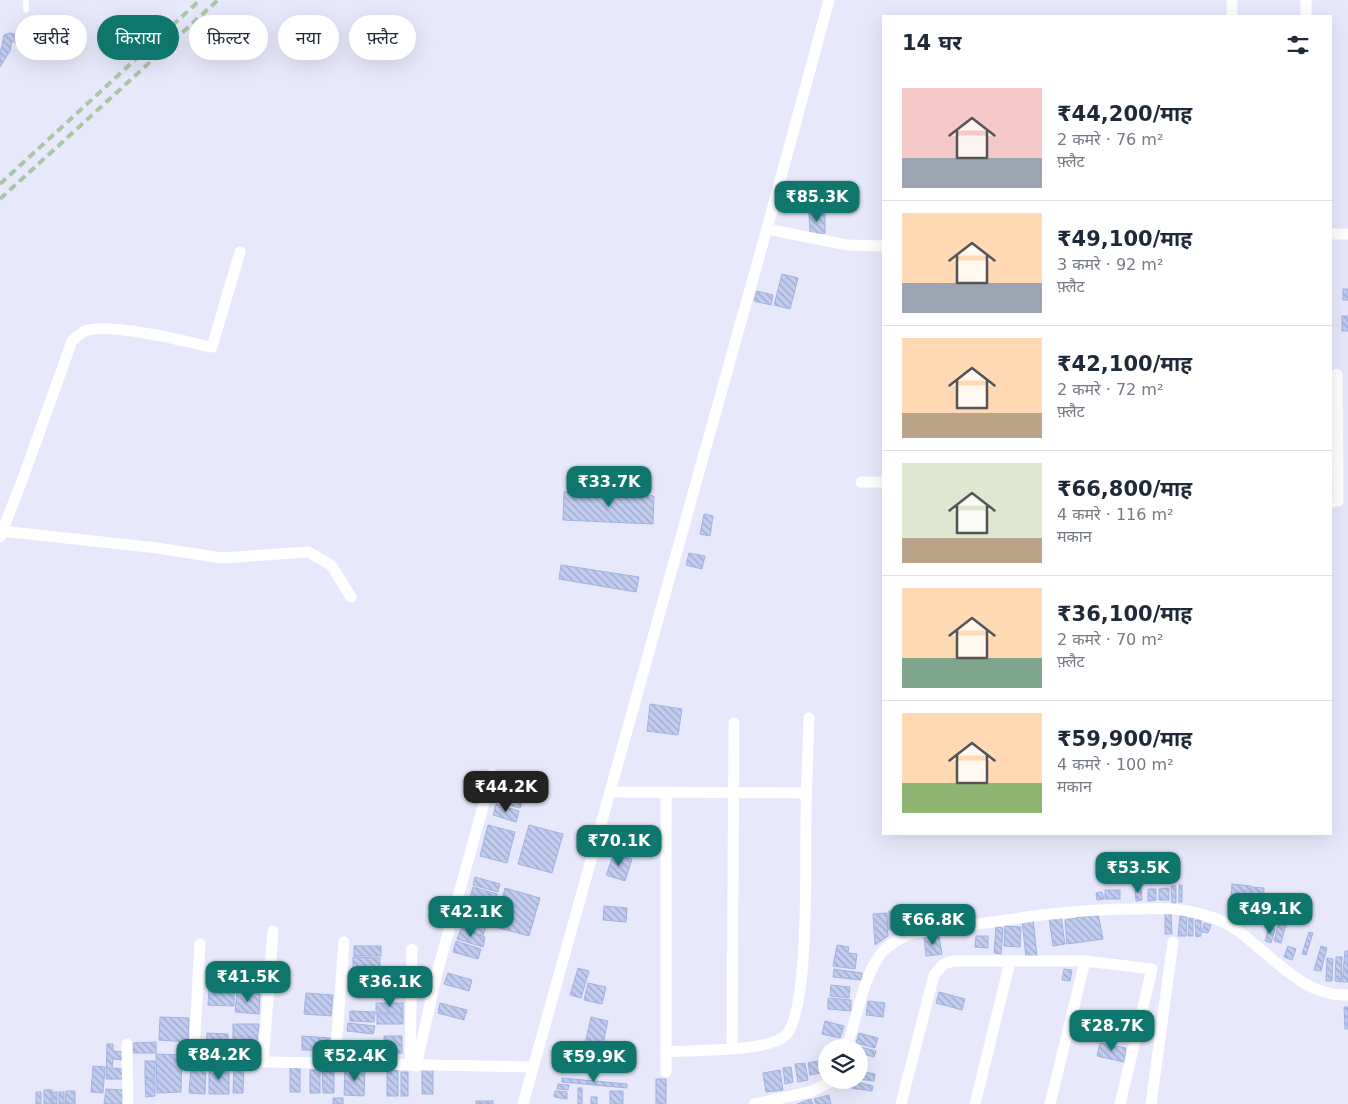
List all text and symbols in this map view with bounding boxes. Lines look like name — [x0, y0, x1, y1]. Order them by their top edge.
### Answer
chip: खरीदें — [15, 15, 87, 60]
chip: किराया — [97, 15, 179, 60]
chip: फ़िल्टर — [189, 15, 268, 60]
chip: नया — [278, 15, 339, 60]
chip: फ़्लैट — [349, 15, 416, 60]
text: 14 घर — [902, 31, 961, 55]
icon: filters — [1284, 31, 1312, 59]
text: ₹44,200/माह — [1057, 102, 1192, 126]
icon: home — [942, 108, 1002, 168]
text: 2 कमरे · 76 m² — [1057, 130, 1163, 149]
text: फ़्लैट — [1057, 152, 1085, 171]
pin: ₹85.3K — [776, 180, 858, 223]
text: ₹85.3K — [785, 187, 849, 206]
text: ₹49,100/माह — [1057, 227, 1192, 251]
icon: home — [942, 233, 1002, 293]
text: 3 कमरे · 92 m² — [1057, 255, 1163, 274]
text: फ़्लैट — [1057, 277, 1085, 296]
text: ₹42,100/माह — [1057, 352, 1192, 376]
icon: home — [942, 358, 1002, 418]
text: 2 कमरे · 72 m² — [1057, 380, 1163, 399]
text: फ़्लैट — [1057, 402, 1085, 421]
pin: ₹33.7K — [568, 466, 650, 508]
text: ₹33.7K — [577, 472, 641, 491]
text: ₹66,800/माह — [1057, 477, 1192, 501]
icon: home — [942, 483, 1002, 543]
text: 4 कमरे · 116 m² — [1057, 505, 1174, 524]
text: मकान — [1057, 527, 1092, 546]
text: ₹36,100/माह — [1057, 602, 1192, 626]
icon: home — [942, 608, 1002, 668]
text: 2 कमरे · 70 m² — [1057, 630, 1163, 649]
text: फ़्लैट — [1057, 652, 1085, 671]
text: ₹59,900/माह — [1057, 727, 1192, 751]
icon: home — [942, 733, 1002, 793]
text: 4 कमरे · 100 m² — [1057, 755, 1174, 774]
pin: ₹44.2K — [465, 770, 547, 813]
text: ₹44.2K — [474, 777, 538, 796]
text: मकान — [1057, 777, 1092, 796]
pin: ₹70.1K — [578, 824, 660, 867]
text: ₹70.1K — [587, 831, 651, 850]
pin: ₹53.5K — [1097, 852, 1179, 894]
text: ₹53.5K — [1106, 858, 1170, 877]
pin: ₹49.1K — [1229, 892, 1311, 935]
pin: ₹42.1K — [430, 896, 512, 938]
text: ₹49.1K — [1238, 899, 1302, 918]
text: ₹42.1K — [439, 902, 503, 921]
pin: ₹66.8K — [892, 904, 974, 946]
text: ₹66.8K — [901, 910, 965, 929]
pin: ₹41.5K — [207, 960, 289, 1003]
pin: ₹36.1K — [349, 966, 431, 1008]
text: ₹41.5K — [216, 967, 280, 986]
text: ₹36.1K — [358, 972, 422, 991]
pin: ₹28.7K — [1071, 1010, 1153, 1052]
text: ₹28.7K — [1080, 1016, 1144, 1035]
pin: ₹84.2K — [178, 1038, 260, 1081]
map controls — [818, 1039, 868, 1089]
button: layers — [818, 1039, 868, 1089]
pin: ₹52.4K — [314, 1040, 396, 1082]
pin: ₹59.9K — [553, 1040, 635, 1083]
text: ₹84.2K — [187, 1045, 251, 1064]
text: ₹52.4K — [323, 1046, 387, 1065]
text: ₹59.9K — [562, 1047, 626, 1066]

